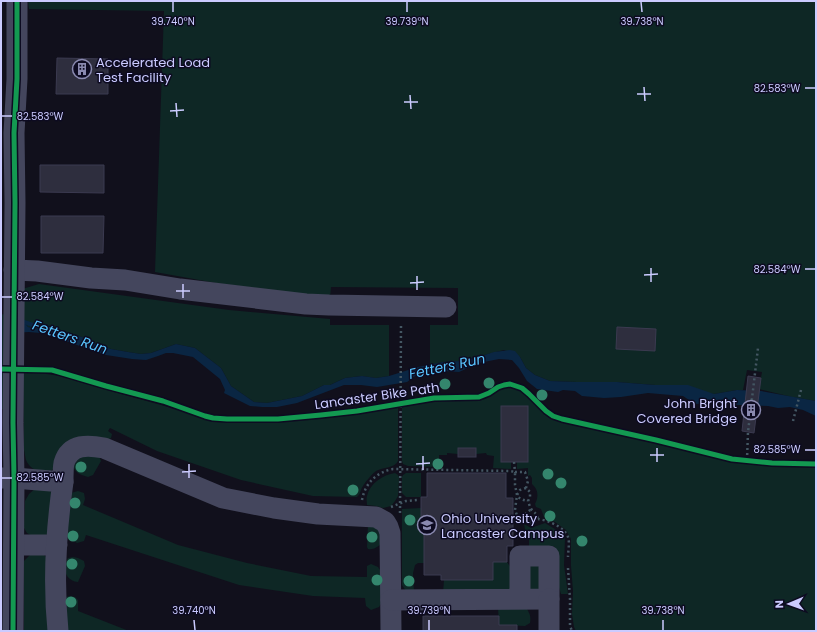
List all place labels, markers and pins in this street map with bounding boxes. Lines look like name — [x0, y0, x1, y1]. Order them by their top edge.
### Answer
place label: Accelerated Load Test Facility — [96, 53, 210, 87]
building icon: Accelerated Load Test Facility — [71, 58, 93, 80]
place label: John Bright Covered Bridge — [636, 394, 737, 428]
building icon: John Bright Covered Bridge — [740, 399, 762, 421]
place label: Ohio University Lancaster Campus — [441, 509, 565, 543]
school or university icon: Ohio University Lancaster Campus — [416, 514, 438, 536]

